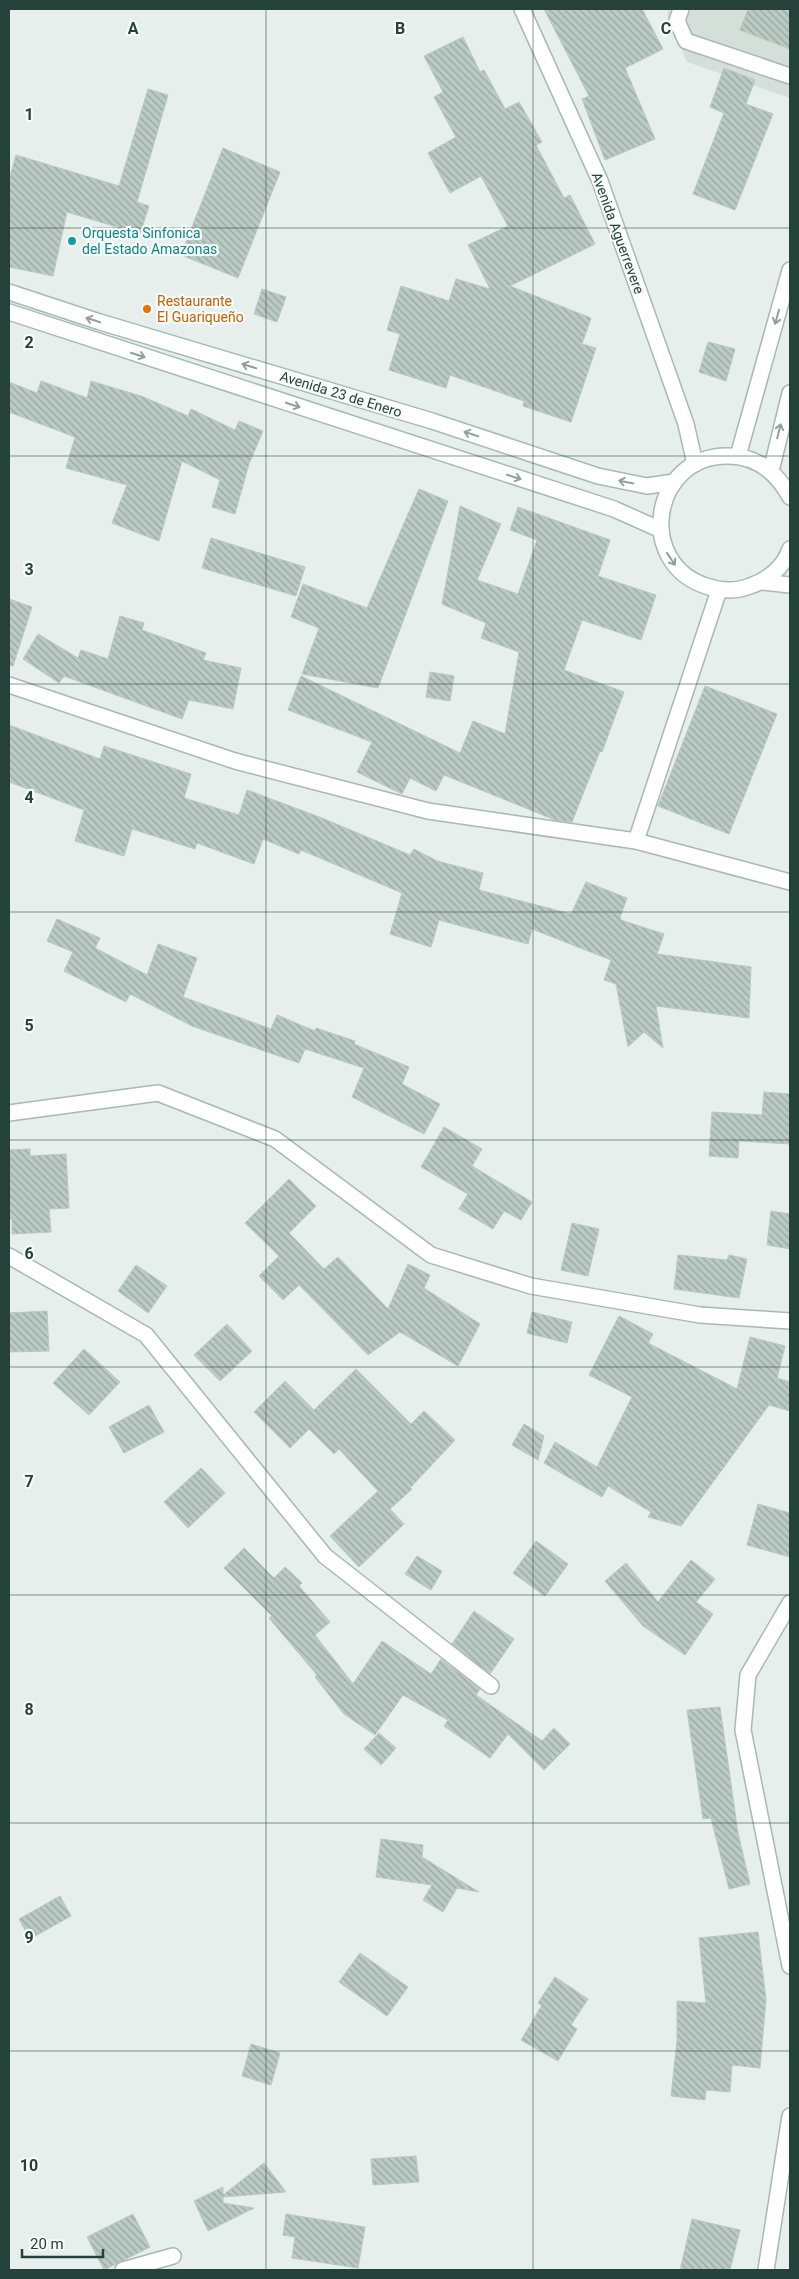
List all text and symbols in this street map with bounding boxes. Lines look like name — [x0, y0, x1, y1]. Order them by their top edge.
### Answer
text: A — [128, 19, 139, 38]
text: B — [395, 19, 405, 38]
text: C — [661, 19, 671, 38]
text: 1 — [24, 105, 34, 124]
street label: Avenida Aguerrevere — [589, 170, 647, 296]
place label: Orquesta Sinfonica del Estado Amazonas — [82, 225, 217, 257]
marker: Orquesta Sinfonica del Estado Amazonas — [66, 235, 78, 247]
place label: Restaurante El Guariqueño — [157, 293, 244, 325]
marker: Restaurante El Guariqueño — [141, 303, 153, 315]
one-way arrow — [772, 309, 781, 325]
one-way arrow — [85, 314, 101, 324]
text: 2 — [24, 333, 34, 352]
one-way arrow — [130, 350, 146, 360]
one-way arrow — [241, 361, 257, 371]
street label: Avenida 23 de Enero — [278, 368, 404, 420]
one-way arrow — [285, 401, 300, 410]
one-way arrow — [775, 424, 784, 440]
one-way arrow — [464, 429, 479, 438]
one-way arrow — [506, 472, 522, 482]
one-way arrow — [619, 477, 635, 486]
one-way arrow — [666, 552, 677, 566]
text: 3 — [24, 560, 34, 579]
text: 4 — [24, 788, 34, 807]
text: 5 — [24, 1016, 34, 1035]
text: 6 — [24, 1244, 34, 1263]
text: 7 — [24, 1472, 34, 1491]
text: 8 — [24, 1700, 34, 1719]
text: 9 — [24, 1928, 34, 1947]
text: 10 — [20, 2156, 38, 2175]
scale bar — [22, 2226, 104, 2258]
text: 20 m — [30, 2235, 64, 2253]

